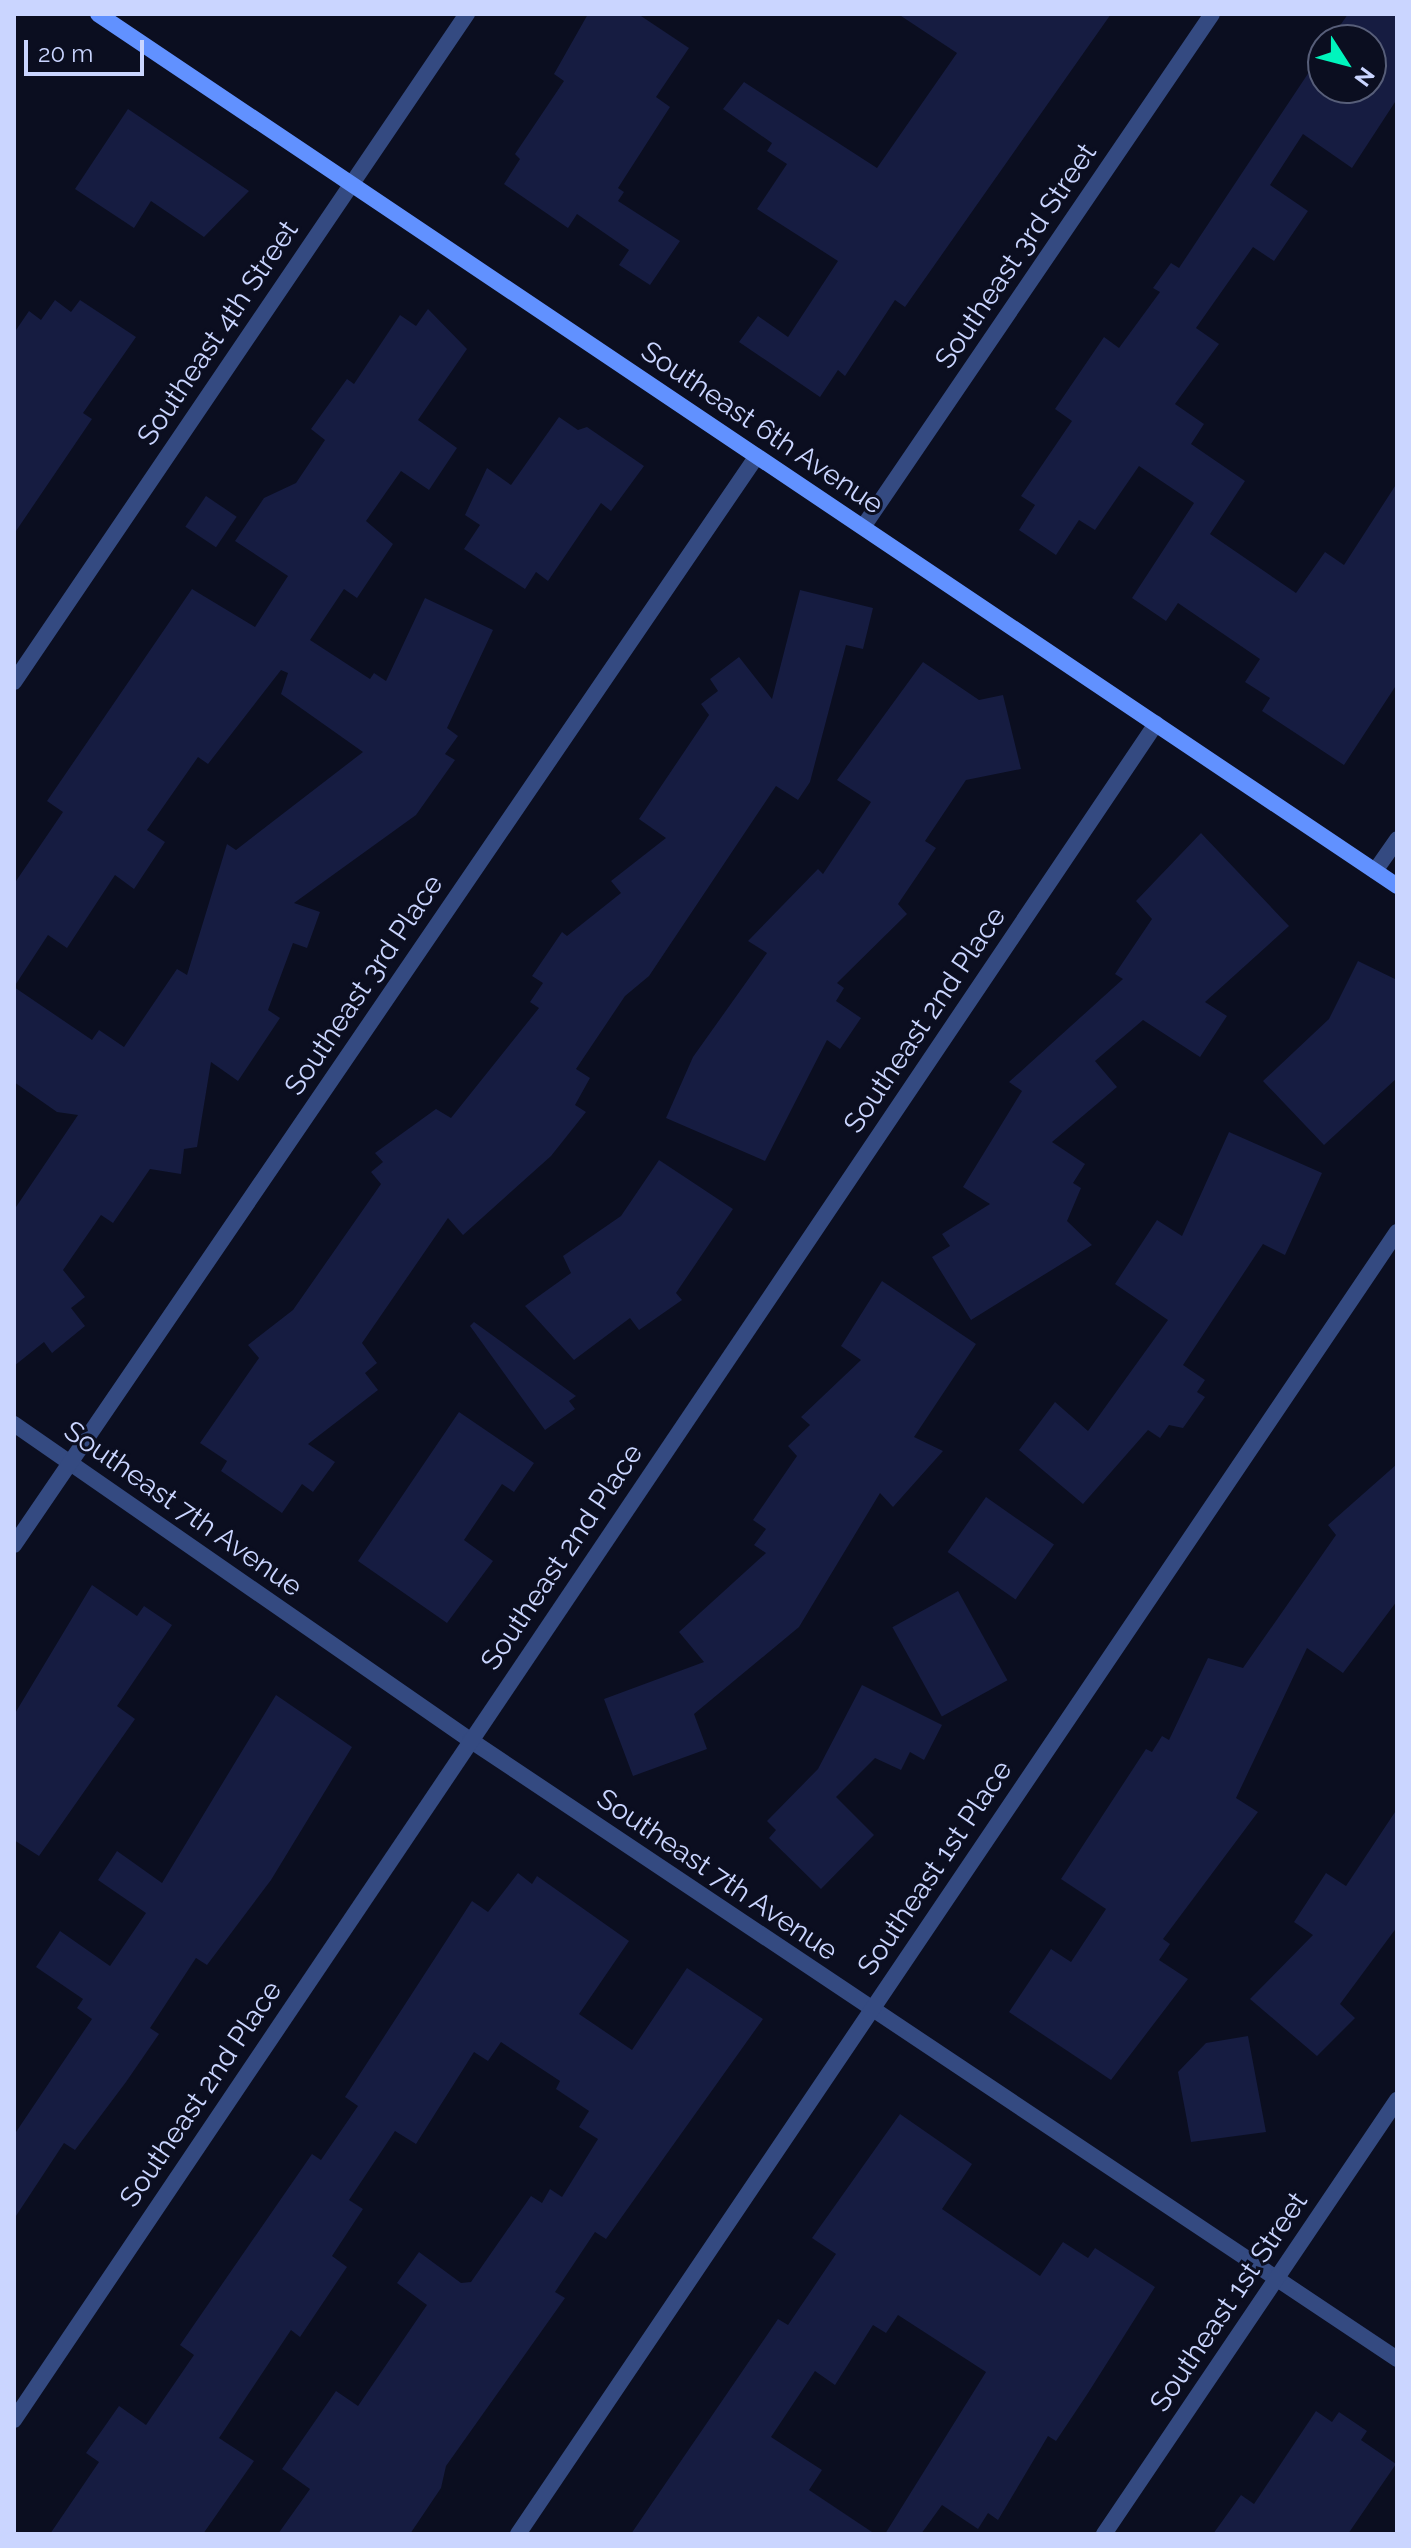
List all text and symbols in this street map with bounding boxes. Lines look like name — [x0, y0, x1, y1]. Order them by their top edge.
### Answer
scale bar — [28, 24, 148, 74]
north arrow — [1307, 24, 1387, 104]
text: 20 m — [38, 39, 93, 68]
text: N — [1349, 62, 1380, 91]
street label: Southeast 3rd Street — [928, 137, 1104, 375]
street label: Southeast 4th Street — [130, 214, 306, 452]
street label: Southeast 6th Avenue — [634, 334, 890, 522]
street label: Southeast 3rd Place — [278, 868, 450, 1102]
street label: Southeast 2nd Place — [837, 901, 1013, 1139]
street label: Southeast 7th Avenue — [57, 1414, 309, 1604]
street label: Southeast 2nd Place — [474, 1438, 650, 1676]
street label: Southeast 1st Place — [851, 1754, 1019, 1982]
street label: Southeast 7th Avenue — [590, 1782, 844, 1968]
street label: Southeast 2nd Place — [113, 1975, 289, 2213]
street label: Southeast 1st Street — [1143, 2186, 1315, 2418]

